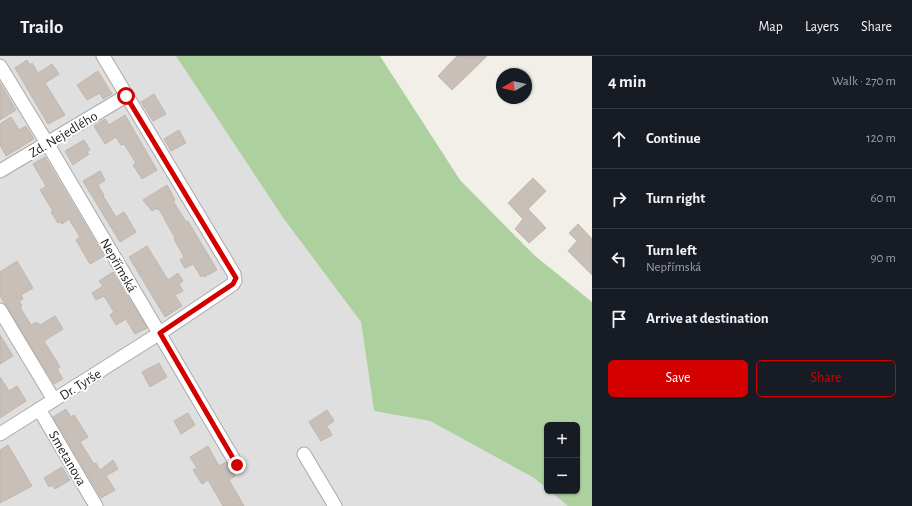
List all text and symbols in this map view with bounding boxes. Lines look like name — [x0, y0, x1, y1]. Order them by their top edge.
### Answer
text: Trailo — [20, 18, 63, 37]
text: Map — [758, 20, 783, 34]
text: Layers — [805, 20, 839, 34]
text: Share — [861, 20, 892, 34]
north arrow — [496, 68, 532, 104]
text: 4 min — [608, 73, 646, 90]
text: Walk · 270 m — [832, 75, 896, 88]
route start — [117, 87, 135, 105]
street label: Zd. Nejedlého — [27, 109, 100, 161]
icon: ahead — [608, 128, 630, 150]
text: Continue — [646, 131, 701, 146]
text: 120 m — [866, 132, 896, 145]
icon: right — [608, 188, 630, 210]
text: Turn right — [646, 191, 705, 206]
text: 60 m — [870, 192, 896, 205]
street label: Nepřímská — [97, 236, 139, 295]
text: Turn left — [646, 243, 697, 258]
icon: left — [608, 248, 630, 270]
text: 90 m — [870, 252, 896, 265]
text: Nepřímská — [646, 261, 701, 274]
icon: arrive — [608, 308, 630, 330]
text: Arrive at destination — [646, 311, 769, 326]
button: Save — [608, 360, 748, 397]
button: Share — [756, 360, 896, 397]
street label: Dr. Tyrše — [57, 367, 104, 403]
map controls — [544, 422, 580, 494]
button: + — [544, 422, 580, 458]
street label: Smetanova — [46, 429, 89, 489]
route end — [228, 456, 246, 474]
button: − — [544, 458, 580, 494]

